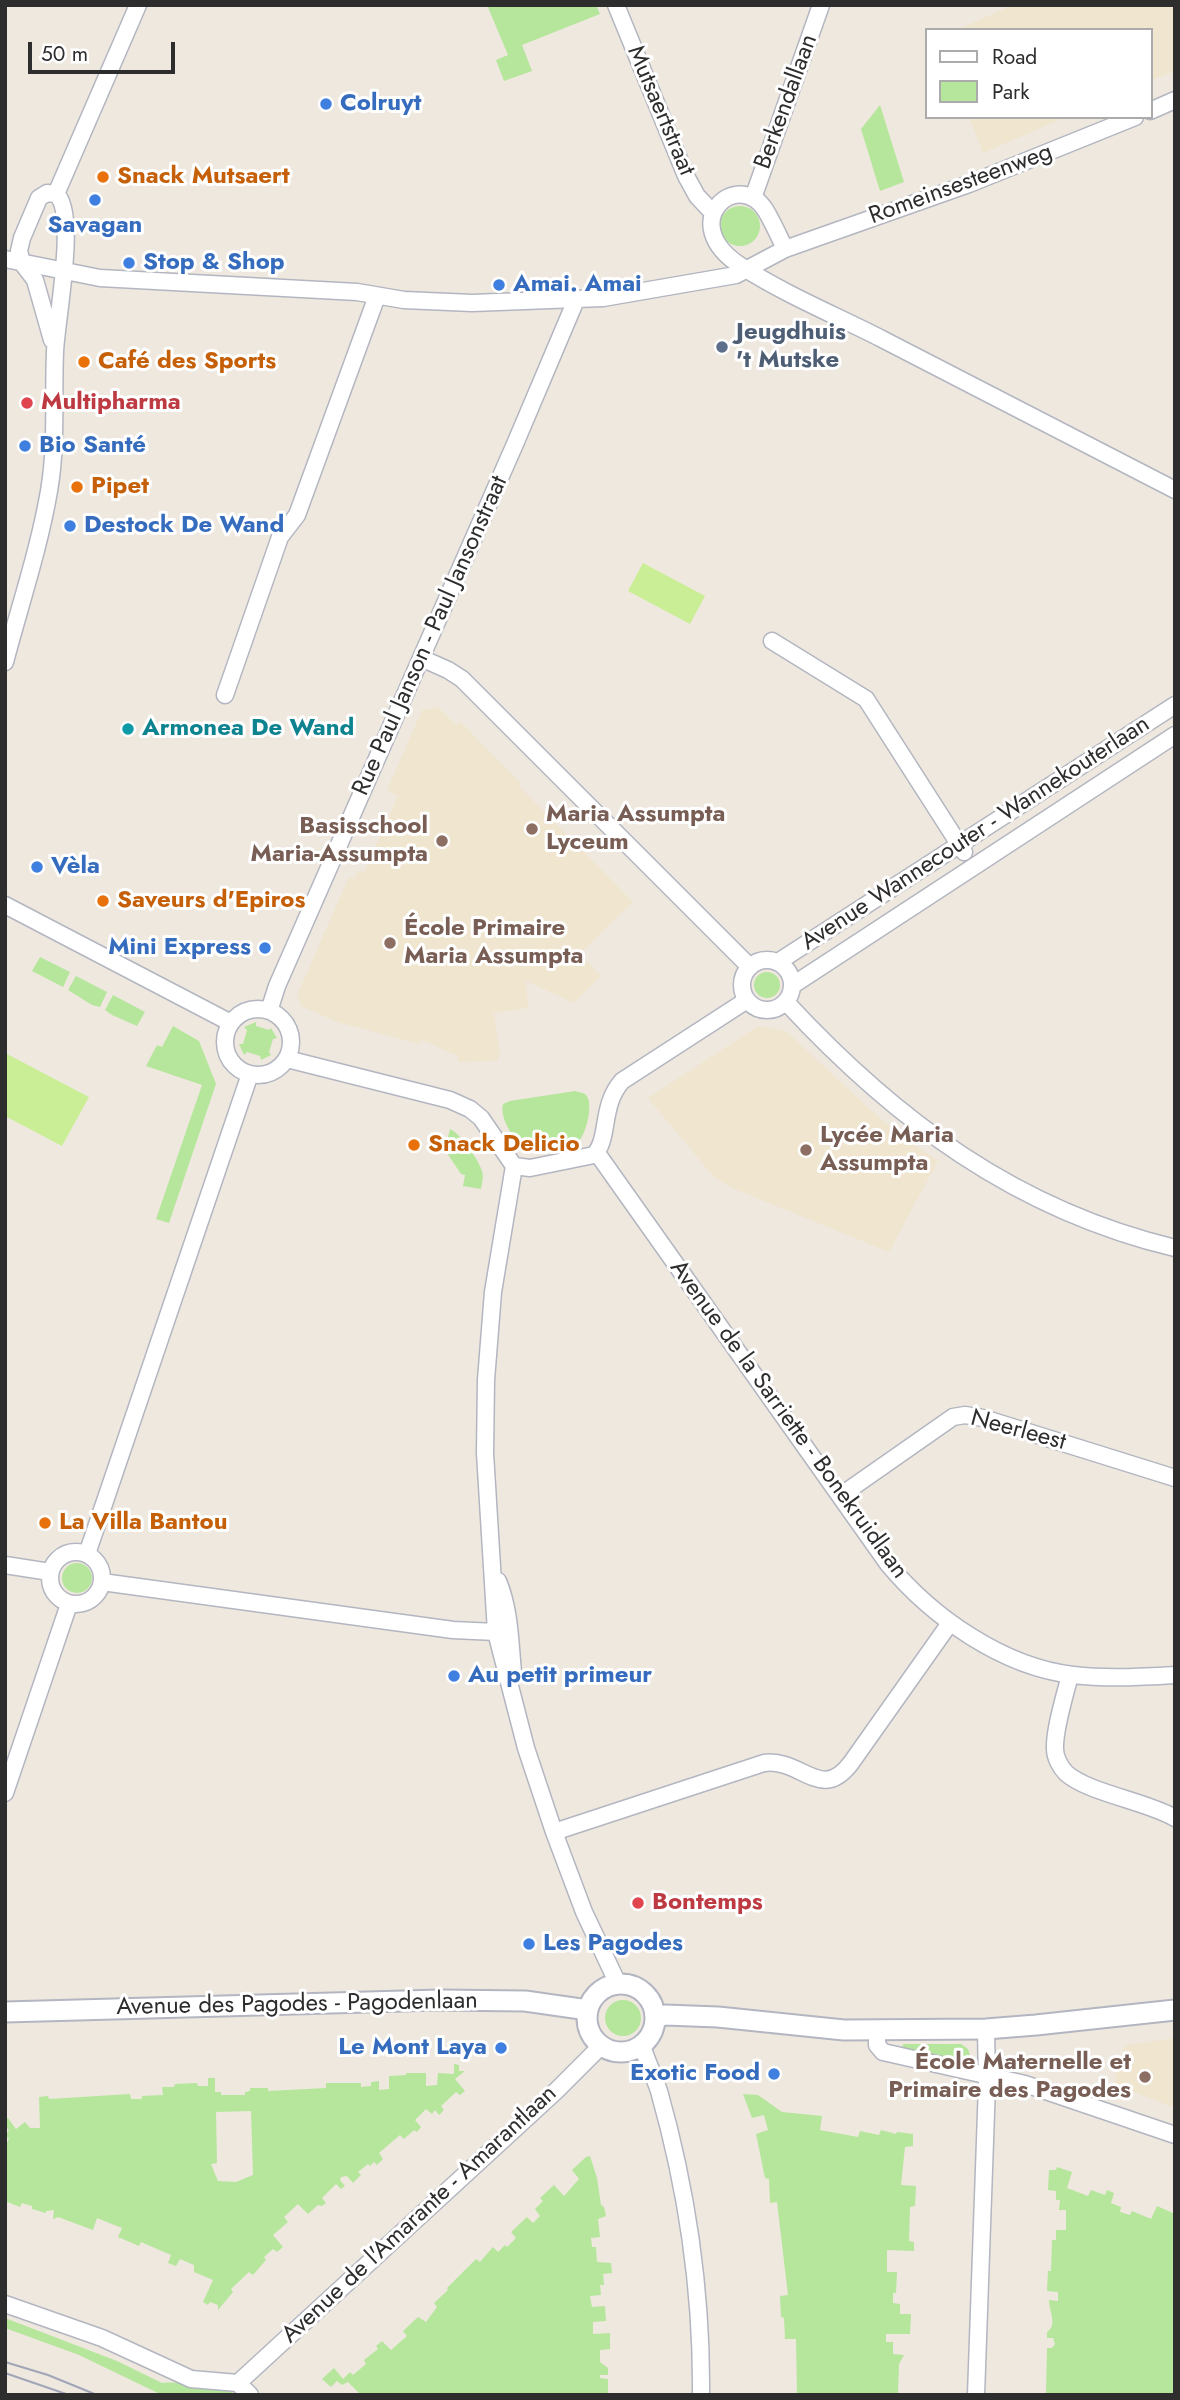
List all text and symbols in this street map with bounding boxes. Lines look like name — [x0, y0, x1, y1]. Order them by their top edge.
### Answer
scale bar — [32, 28, 178, 72]
legend — [925, 28, 1152, 119]
street label: Berkendallaan — [749, 31, 825, 173]
text: 50 m — [41, 39, 88, 69]
street label: Mutsaertstraat — [620, 42, 700, 180]
text: Road — [992, 42, 1037, 72]
text: Park — [992, 77, 1029, 107]
place label: Colruyt — [340, 90, 421, 118]
marker: Colruyt — [318, 96, 334, 112]
street label: Romeinsesteenweg — [865, 138, 1057, 232]
place label: Snack Mutsaert — [117, 163, 290, 191]
marker: Snack Mutsaert — [95, 169, 111, 185]
marker: Savagan — [87, 192, 103, 208]
place label: Savagan — [48, 212, 142, 240]
place label: Stop & Shop — [143, 249, 285, 277]
marker: Stop & Shop — [121, 255, 137, 271]
place label: Amai. Amai — [513, 271, 642, 299]
marker: Amai. Amai — [491, 277, 507, 293]
place label: Jeugdhuis 't Mutske — [736, 319, 846, 375]
marker: Jeugdhuis 't Mutske — [714, 339, 730, 355]
place label: Café des Sports — [98, 348, 276, 376]
marker: Café des Sports — [76, 354, 92, 370]
place label: Multipharma — [41, 389, 181, 417]
marker: Multipharma — [19, 395, 35, 411]
place label: Bio Santé — [39, 432, 146, 460]
marker: Bio Santé — [17, 438, 33, 454]
street label: Rue Paul Janson - Paul Jansonstraat — [347, 472, 515, 800]
place label: Pipet — [91, 473, 149, 501]
marker: Pipet — [69, 479, 85, 495]
place label: Destock De Wand — [84, 512, 284, 540]
marker: Destock De Wand — [62, 518, 78, 534]
street label: Avenue Wannecouter - Wannekouterlaan — [797, 710, 1155, 958]
place label: Armonea De Wand — [142, 715, 354, 743]
marker: Armonea De Wand — [120, 721, 136, 737]
place label: Maria Assumpta Lyceum — [546, 801, 725, 857]
place label: Basisschool Maria-Assumpta — [251, 813, 428, 869]
marker: Maria Assumpta Lyceum — [524, 821, 540, 837]
marker: Basisschool Maria-Assumpta — [434, 833, 450, 849]
place label: Vèla — [51, 853, 100, 881]
marker: Vèla — [29, 859, 45, 875]
place label: Saveurs d'Epiros — [117, 887, 305, 915]
marker: Saveurs d'Epiros — [95, 893, 111, 909]
place label: École Primaire Maria Assumpta — [404, 915, 583, 971]
place label: Mini Express — [108, 934, 251, 962]
marker: École Primaire Maria Assumpta — [382, 935, 398, 951]
marker: Mini Express — [257, 940, 273, 956]
place label: Lycée Maria Assumpta — [820, 1122, 954, 1178]
place label: Snack Delicio — [428, 1131, 580, 1159]
marker: Snack Delicio — [406, 1137, 422, 1153]
marker: Lycée Maria Assumpta — [798, 1142, 814, 1158]
street label: Avenue de la Sarriette - Bonekruidlaan — [663, 1255, 913, 1585]
street label: Neerleest — [967, 1405, 1069, 1457]
place label: La Villa Bantou — [59, 1509, 227, 1537]
marker: La Villa Bantou — [37, 1515, 53, 1531]
place label: Au petit primeur — [468, 1662, 652, 1690]
marker: Au petit primeur — [446, 1668, 462, 1684]
place label: Bontemps — [652, 1889, 763, 1917]
marker: Bontemps — [630, 1895, 646, 1911]
place label: Les Pagodes — [543, 1930, 683, 1958]
marker: Les Pagodes — [521, 1936, 537, 1952]
street label: Avenue des Pagodes - Pagodenlaan — [116, 1987, 478, 2023]
place label: Le Mont Laya — [338, 2034, 487, 2062]
marker: Le Mont Laya — [493, 2040, 509, 2056]
place label: École Maternelle et Primaire des Pagodes — [888, 2049, 1131, 2105]
place label: Exotic Food — [630, 2060, 760, 2088]
marker: Exotic Food — [766, 2066, 782, 2082]
marker: École Maternelle et Primaire des Pagodes — [1137, 2069, 1153, 2085]
street label: Avenue de l'Amarante - Amarantlaan — [277, 2080, 563, 2350]

